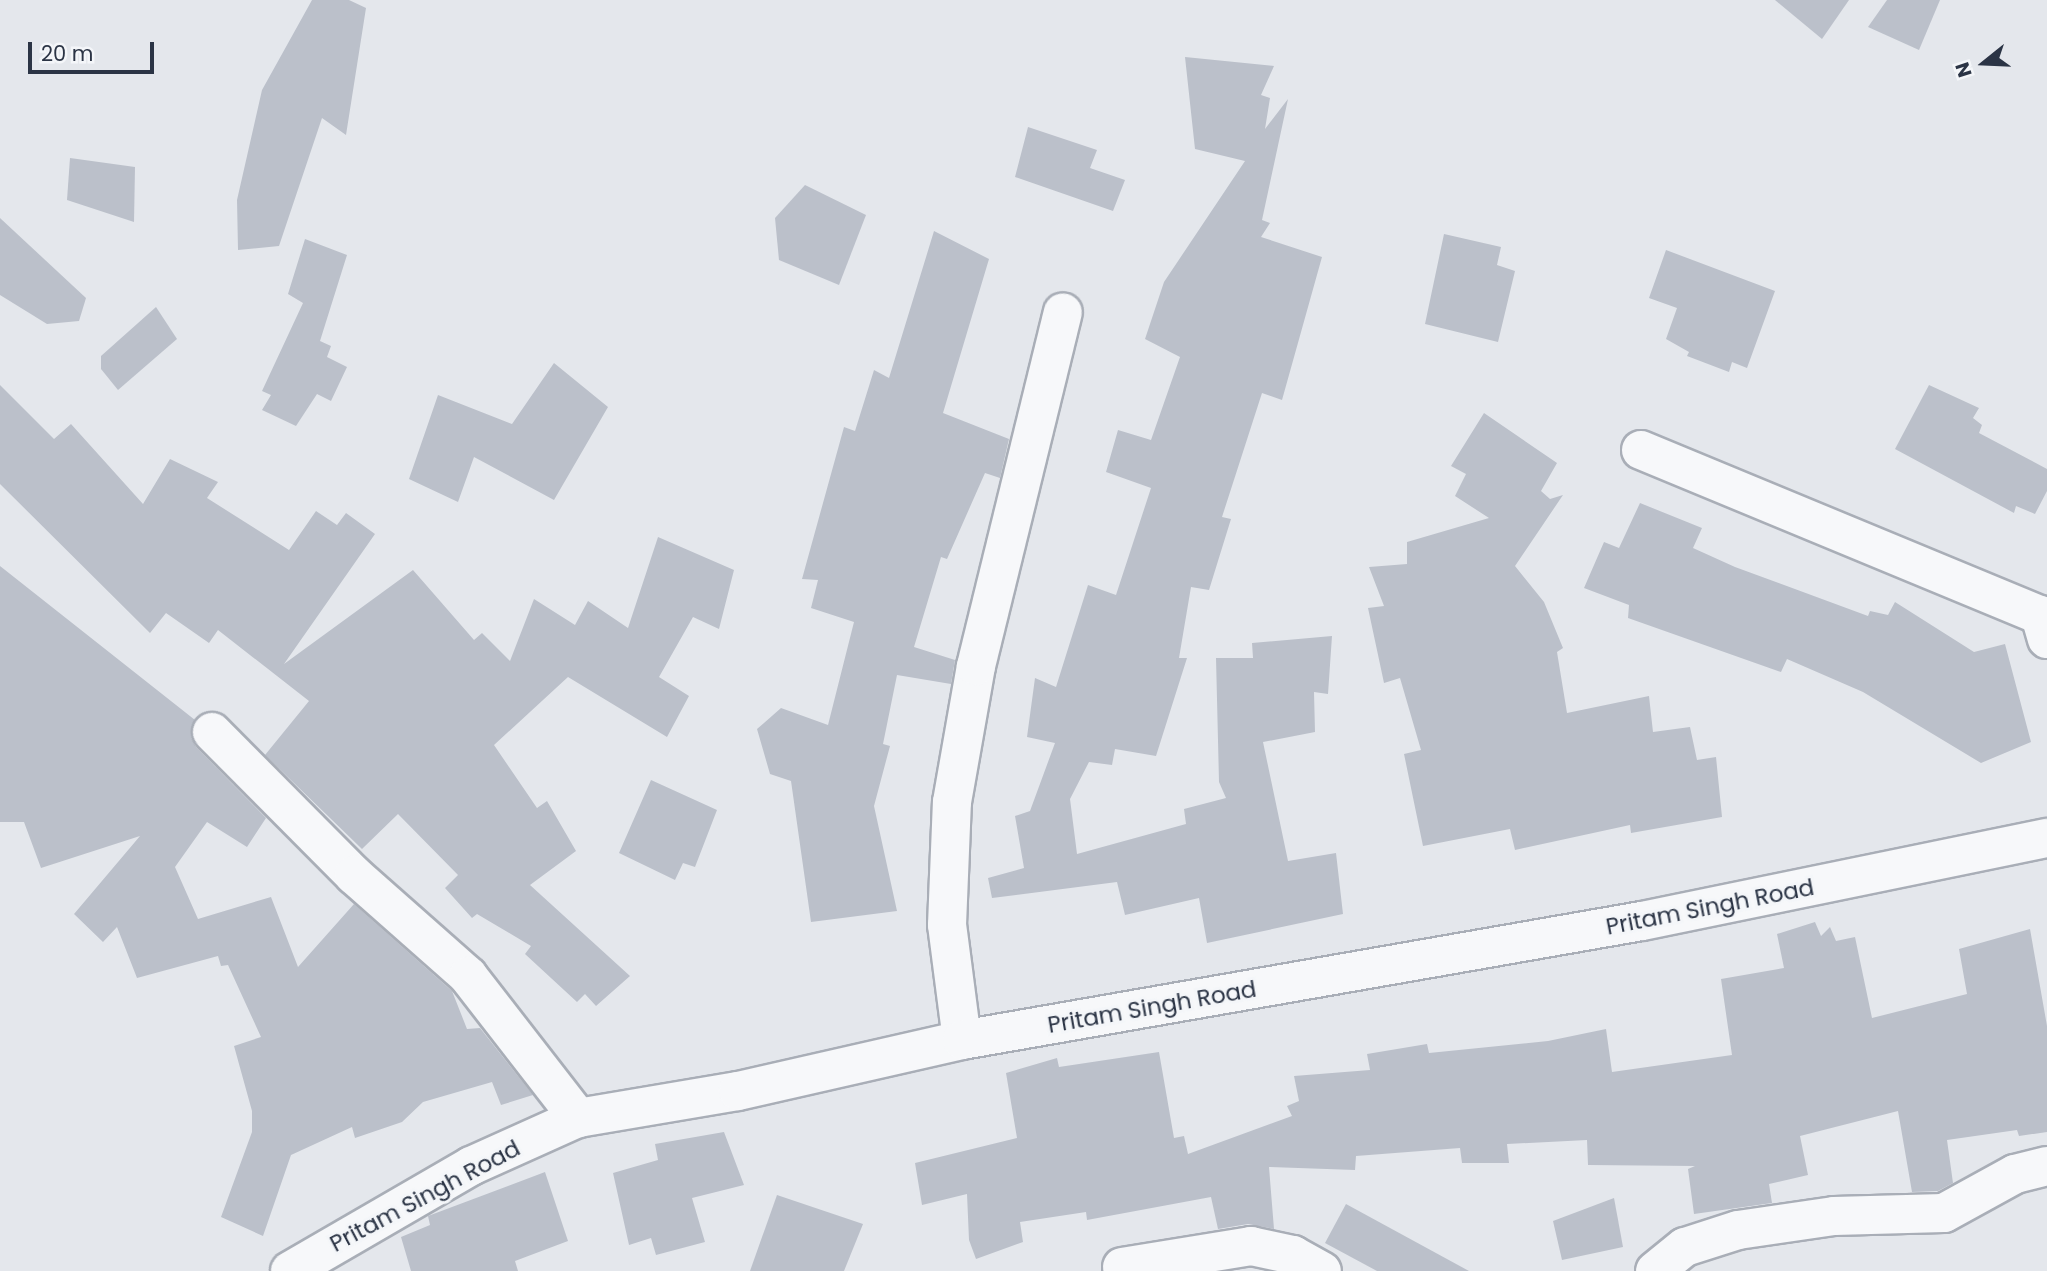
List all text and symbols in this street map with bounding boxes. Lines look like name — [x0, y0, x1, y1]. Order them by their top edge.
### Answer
scale bar — [32, 28, 158, 72]
north arrow — [1949, 28, 2019, 98]
text: 20 m — [41, 39, 94, 68]
text: N — [1949, 59, 1979, 81]
street label: Pritam Singh Road — [1604, 873, 1816, 941]
street label: Pritam Singh Road — [1046, 975, 1258, 1039]
street label: Pritam Singh Road — [325, 1134, 525, 1258]

